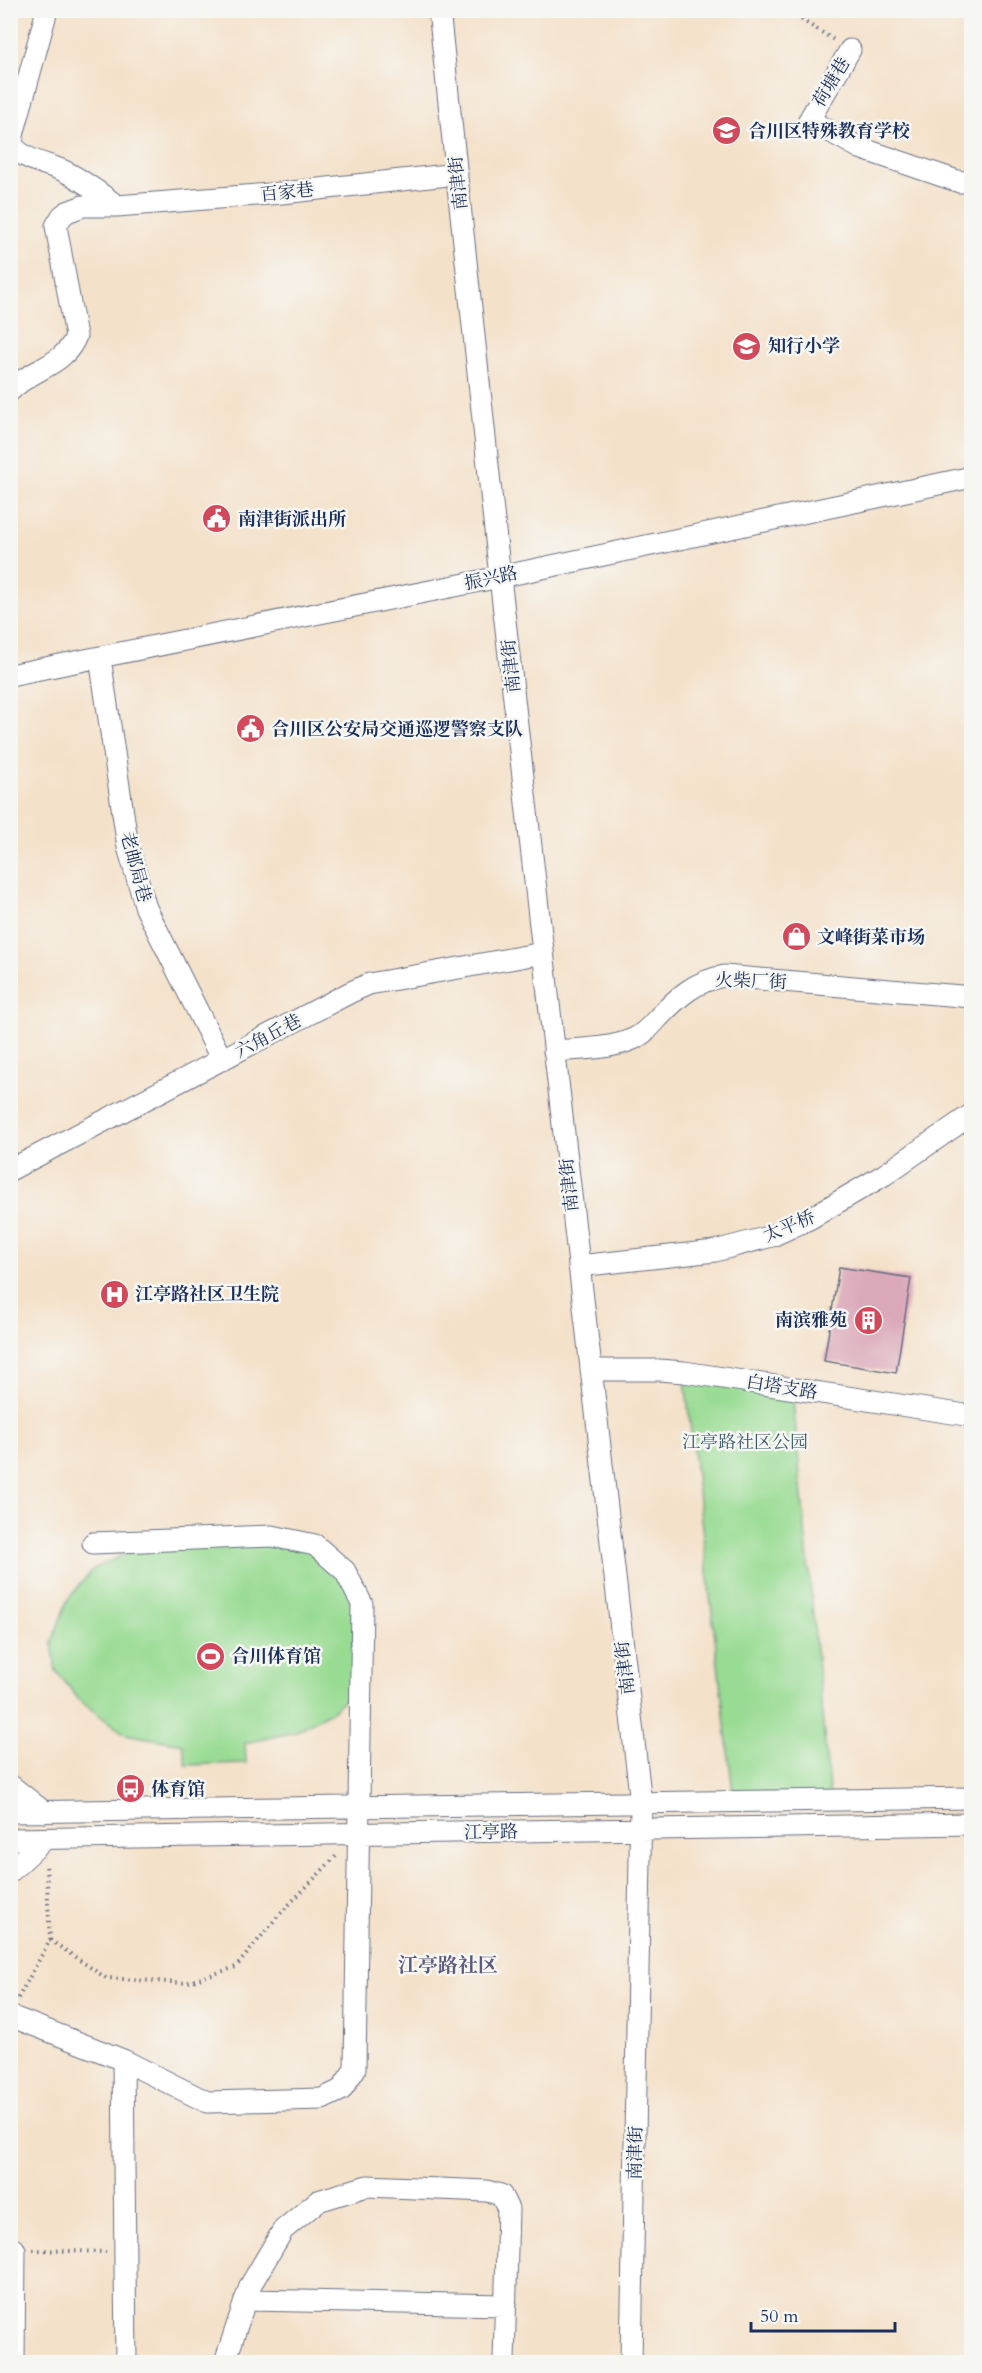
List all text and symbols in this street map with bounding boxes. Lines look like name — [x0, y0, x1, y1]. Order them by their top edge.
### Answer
street label: 荷塘巷 — [807, 53, 856, 112]
school or university icon: 合川区特殊教育学校 — [711, 115, 743, 147]
place label: 合川区特殊教育学校 — [748, 119, 910, 144]
street label: 南津街 — [443, 155, 474, 211]
street label: 百家巷 — [259, 177, 315, 208]
school or university icon: 知行小学 — [731, 330, 763, 362]
place label: 知行小学 — [768, 334, 840, 359]
public building icon: 南津街派出所 — [201, 503, 233, 535]
place label: 南津街派出所 — [238, 507, 347, 532]
street label: 振兴路 — [462, 561, 520, 596]
street label: 南津街 — [496, 638, 527, 694]
public building icon: 合川区公安局交通巡逻警察支队 — [234, 713, 266, 745]
place label: 合川区公安局交通巡逻警察支队 — [271, 717, 523, 742]
street label: 老邮局巷 — [114, 829, 157, 905]
shop icon: 文峰街菜市场 — [780, 921, 812, 953]
place label: 文峰街菜市场 — [817, 925, 925, 950]
street label: 火柴厂街 — [715, 968, 787, 995]
street label: 六角丘巷 — [231, 1009, 306, 1064]
street label: 南津街 — [554, 1157, 585, 1213]
street label: 太平桥 — [759, 1204, 819, 1249]
hospital icon: 江亭路社区卫生院 — [98, 1278, 130, 1310]
place label: 江亭路社区卫生院 — [135, 1282, 279, 1307]
building icon: 南滨雅苑 — [852, 1304, 884, 1336]
place label: 南滨雅苑 — [775, 1308, 847, 1333]
street label: 白塔支路 — [744, 1370, 819, 1405]
park label: 江亭路社区公园 — [682, 1430, 808, 1455]
sports icon: 合川体育馆 — [194, 1640, 226, 1672]
street label: 南津街 — [610, 1640, 641, 1696]
place label: 合川体育馆 — [231, 1644, 321, 1669]
bus stop icon: 体育馆 — [114, 1773, 146, 1805]
place label: 体育馆 — [151, 1777, 205, 1802]
street label: 江亭路 — [464, 1820, 518, 1845]
district label: 江亭路社区 — [398, 1952, 498, 1979]
street label: 南津街 — [623, 2126, 648, 2180]
scale bar — [751, 2295, 895, 2333]
text: 50 m — [760, 2304, 799, 2329]

